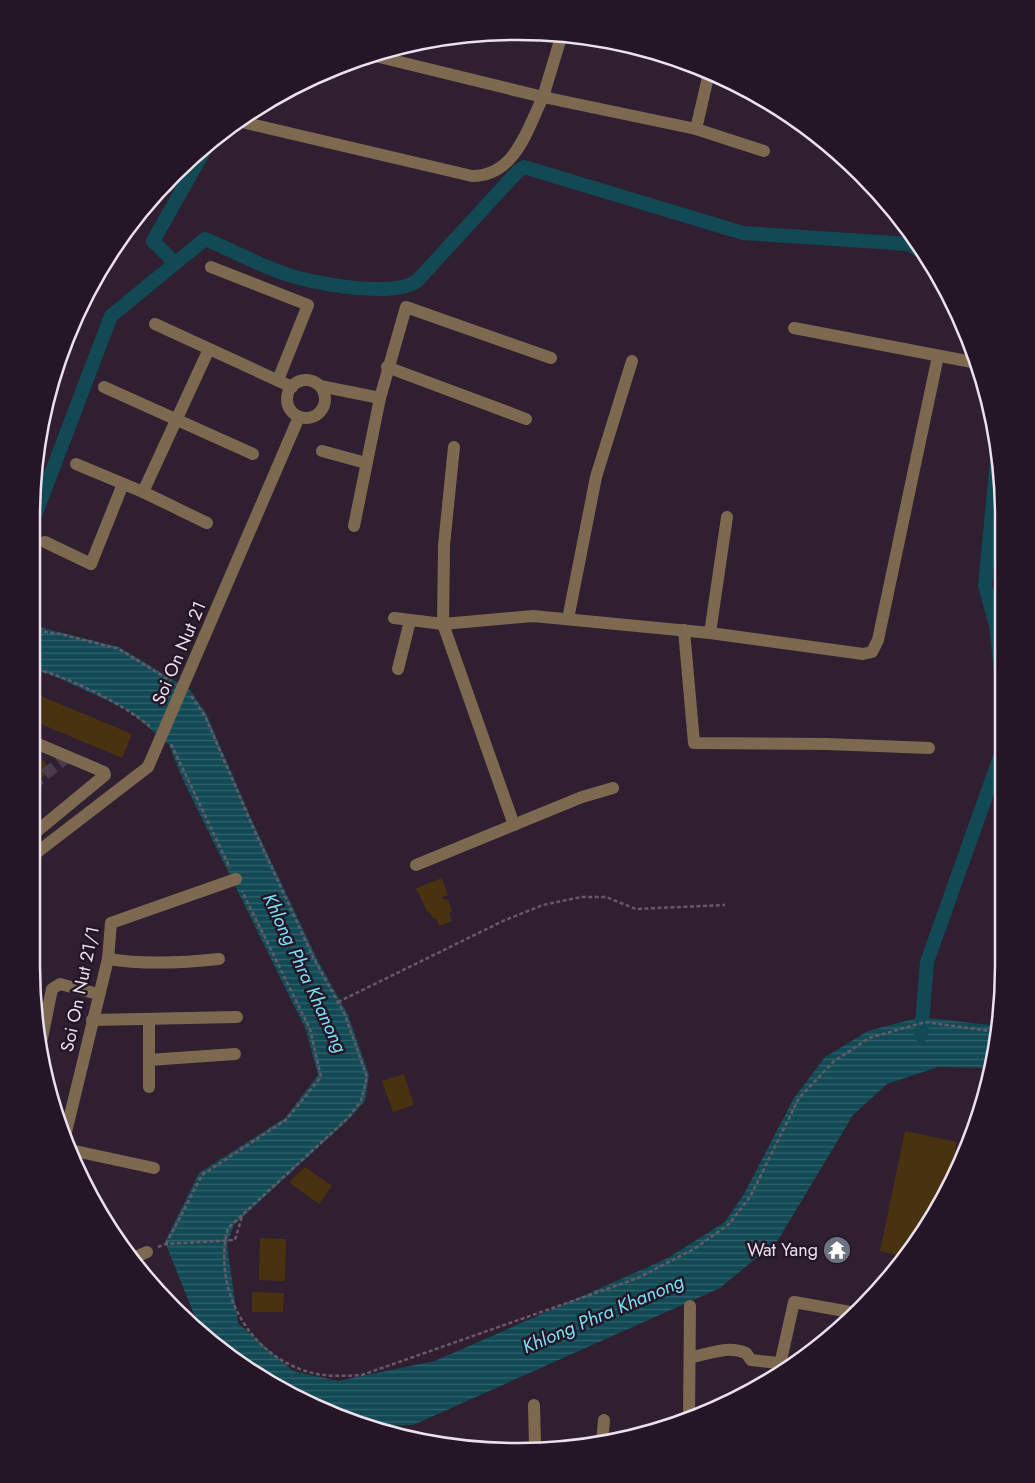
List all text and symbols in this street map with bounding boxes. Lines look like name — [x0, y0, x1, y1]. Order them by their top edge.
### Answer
street label: Soi On Nut 21 — [145, 597, 213, 709]
water label: Khlong Phra Khanong — [256, 889, 354, 1058]
street label: Soi On Nut 21/1 — [54, 924, 106, 1054]
temple icon: Wat Yang — [822, 1235, 852, 1265]
place label: Wat Yang — [747, 1237, 818, 1263]
water label: Khlong Phra Khanong — [518, 1268, 688, 1360]

